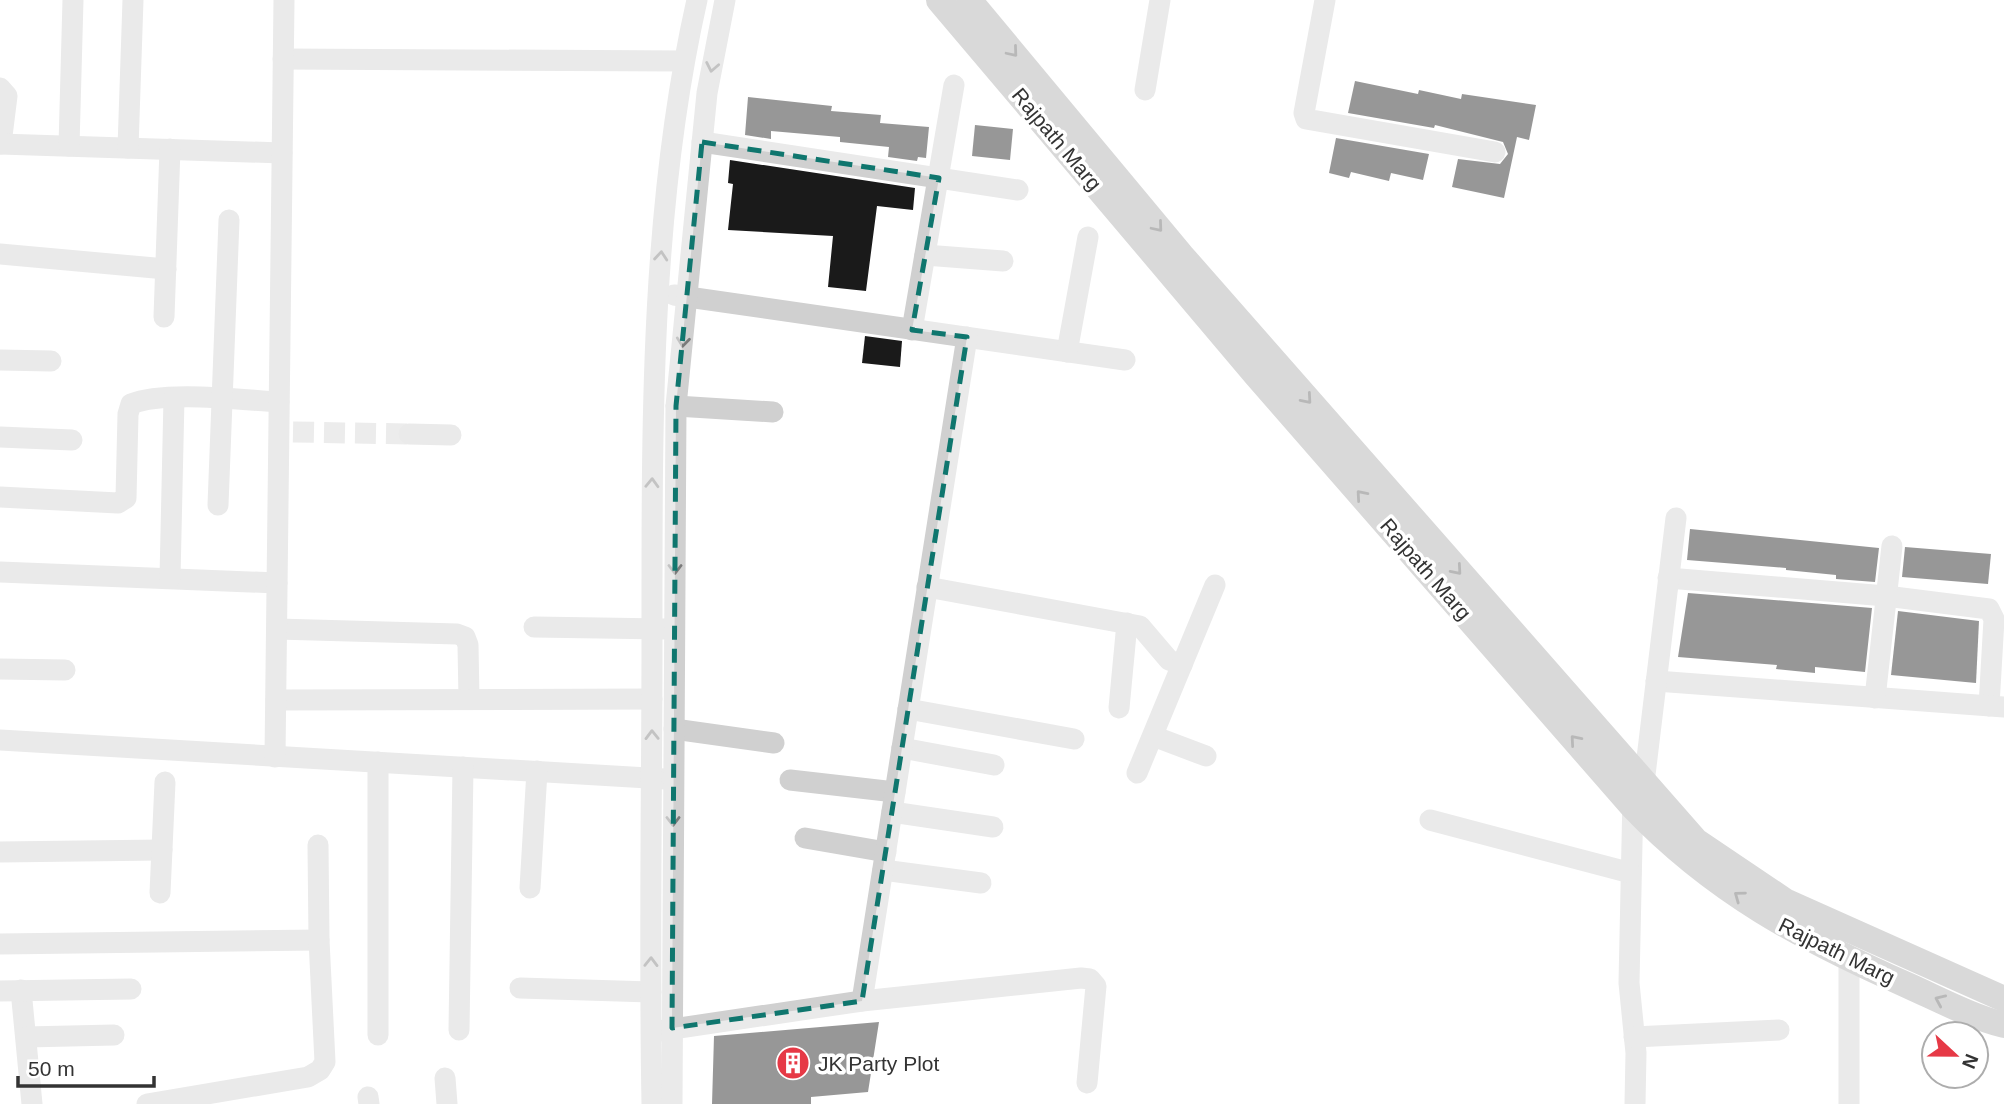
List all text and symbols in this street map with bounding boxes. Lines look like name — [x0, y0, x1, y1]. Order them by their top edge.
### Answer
one-way arrow — [1005, 44, 1017, 57]
one-way arrow — [705, 61, 720, 73]
street label: Rajpath Marg — [1008, 83, 1106, 195]
one-way arrow — [1150, 219, 1162, 232]
one-way arrow — [653, 250, 668, 261]
one-way arrow — [676, 337, 691, 348]
one-way arrow — [1299, 391, 1311, 404]
one-way arrow — [645, 477, 660, 488]
one-way arrow — [1357, 490, 1369, 503]
street label: Rajpath Marg — [1376, 514, 1476, 624]
one-way arrow — [1449, 562, 1462, 575]
one-way arrow — [667, 564, 683, 575]
one-way arrow — [645, 729, 660, 740]
one-way arrow — [1571, 735, 1583, 748]
one-way arrow — [665, 816, 681, 827]
one-way arrow — [1734, 892, 1747, 904]
street label: Rajpath Marg — [1775, 913, 1899, 989]
one-way arrow — [643, 957, 659, 967]
one-way arrow — [1935, 994, 1948, 1008]
north arrow — [1920, 1020, 1990, 1090]
scale bar — [18, 1044, 154, 1088]
building icon: JK Party Plot — [774, 1044, 812, 1082]
text: N — [1958, 1051, 1983, 1071]
place label: JK Party Plot — [818, 1052, 940, 1075]
text: 50 m — [28, 1057, 75, 1080]

